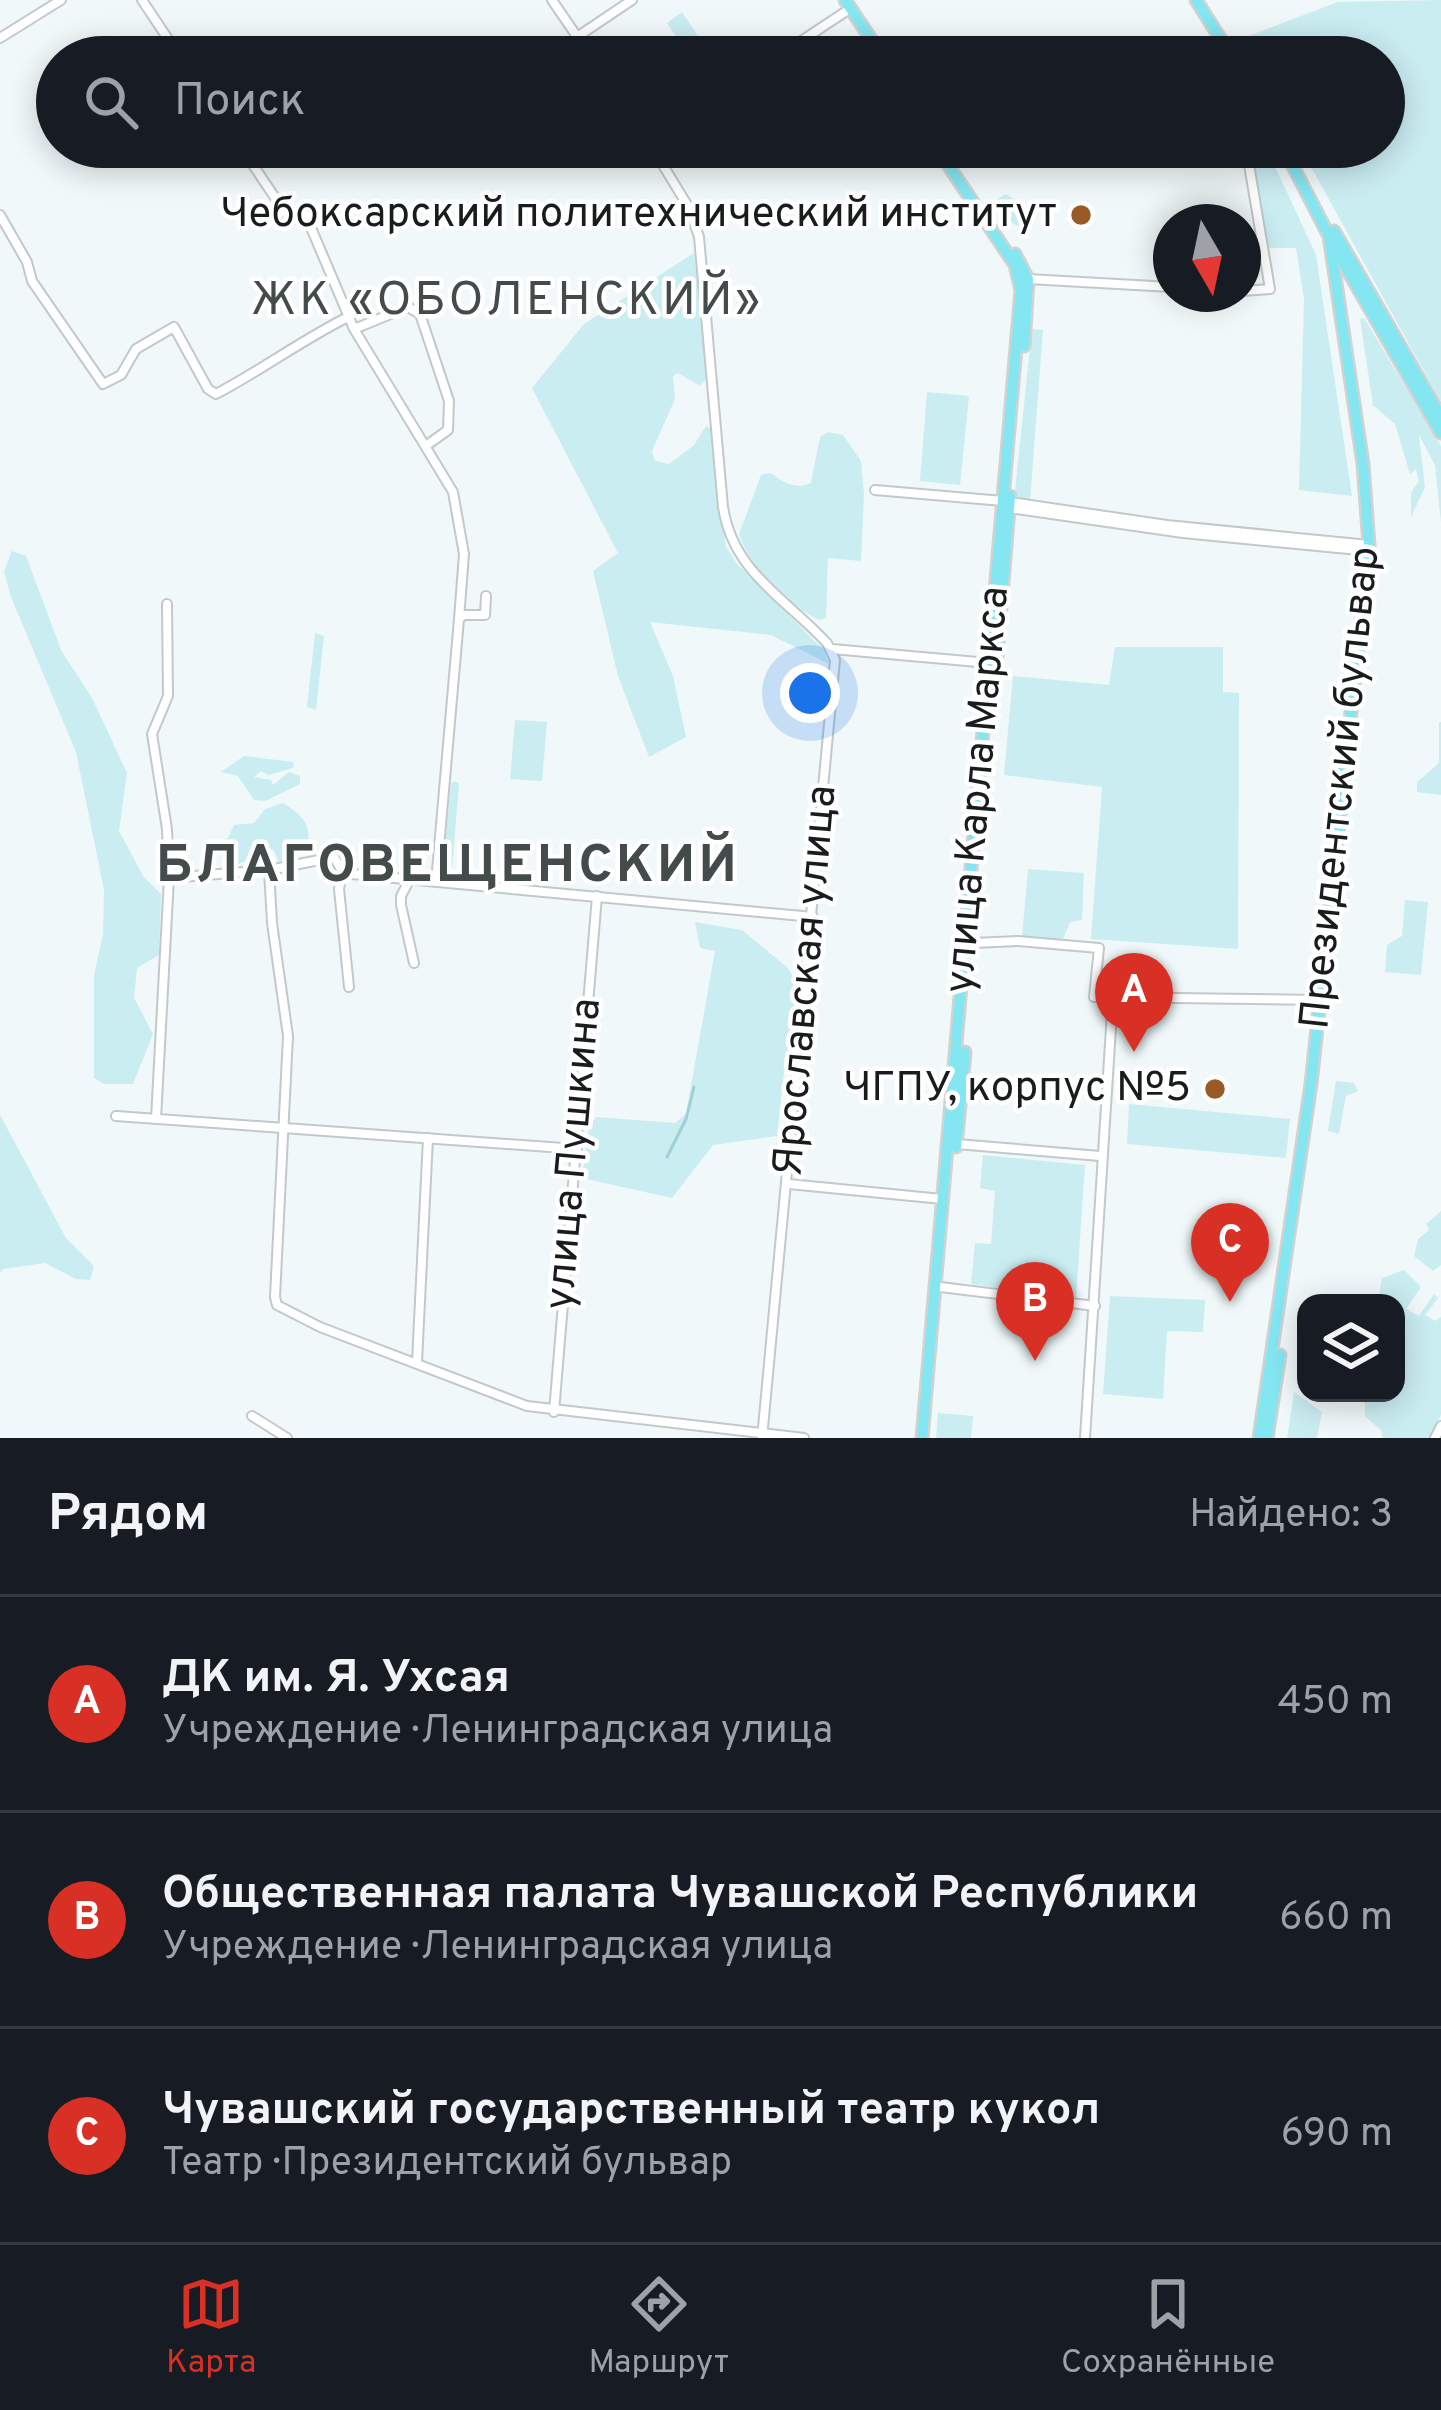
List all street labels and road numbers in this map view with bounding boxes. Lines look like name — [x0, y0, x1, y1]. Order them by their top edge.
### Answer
street label: Президентский бульвар — [1290, 544, 1394, 1032]
street label: улица Карла Маркса — [935, 584, 1023, 996]
street label: Ярославская улица — [763, 783, 851, 1179]
street label: улица Пушкина — [535, 996, 615, 1312]

